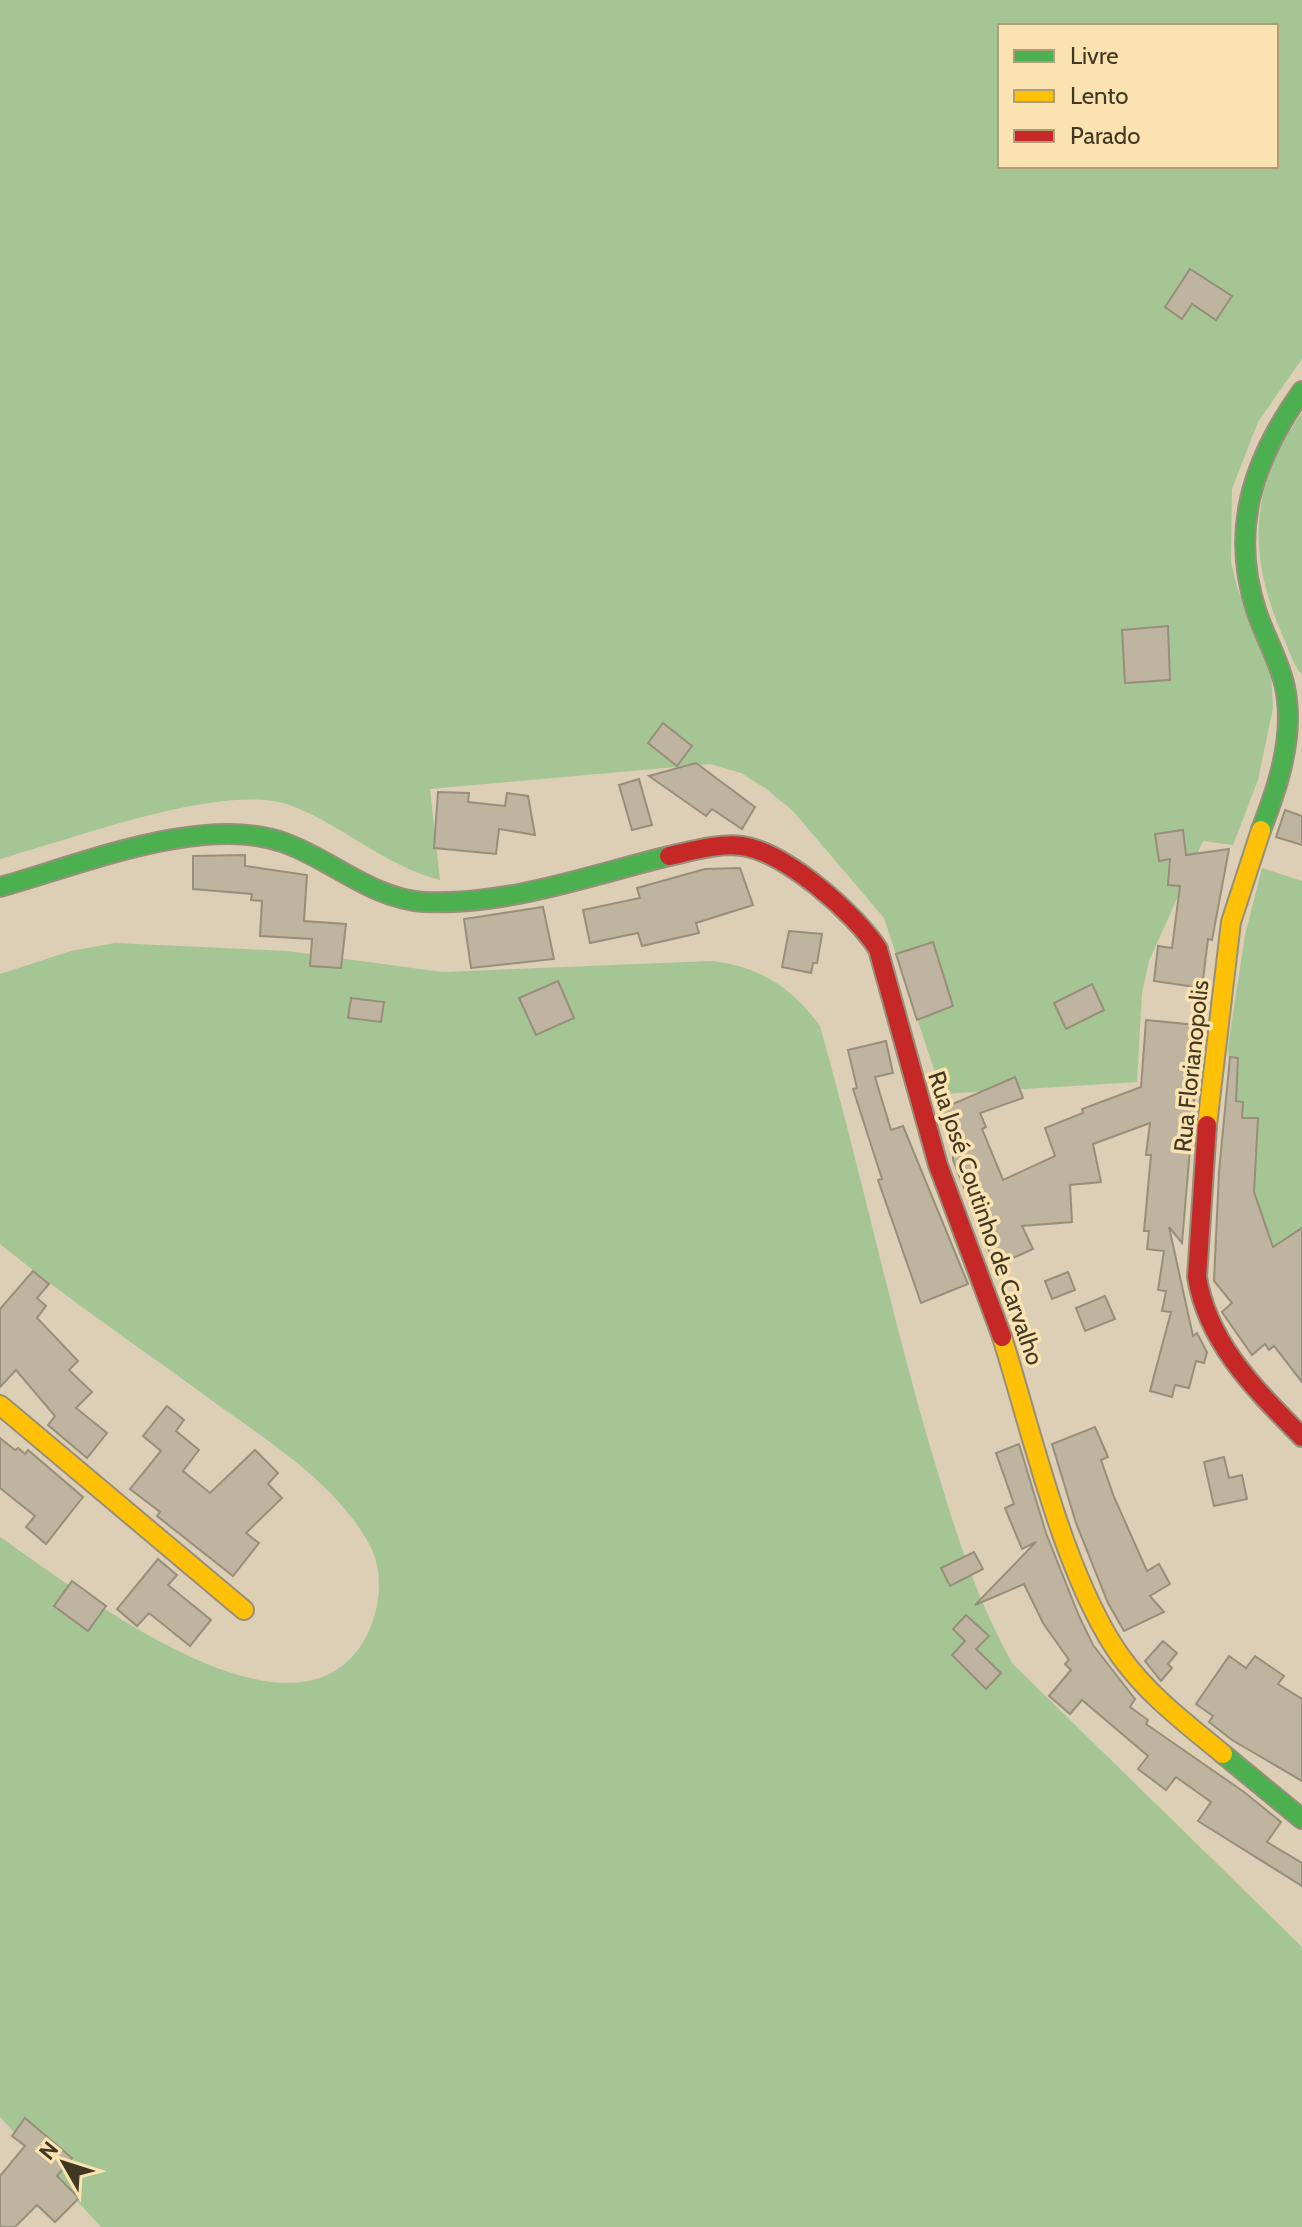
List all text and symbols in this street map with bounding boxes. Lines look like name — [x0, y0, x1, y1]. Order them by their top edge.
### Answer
legend — [998, 24, 1278, 168]
text: Livre — [1070, 41, 1118, 70]
text: Lento — [1070, 81, 1129, 110]
text: Parado — [1070, 121, 1140, 150]
street label: Rua Florianopolis — [1168, 978, 1214, 1154]
street label: Rua José Coutinho de Carvalho — [922, 1067, 1050, 1369]
north arrow — [24, 2123, 104, 2203]
text: N — [33, 2136, 64, 2165]

